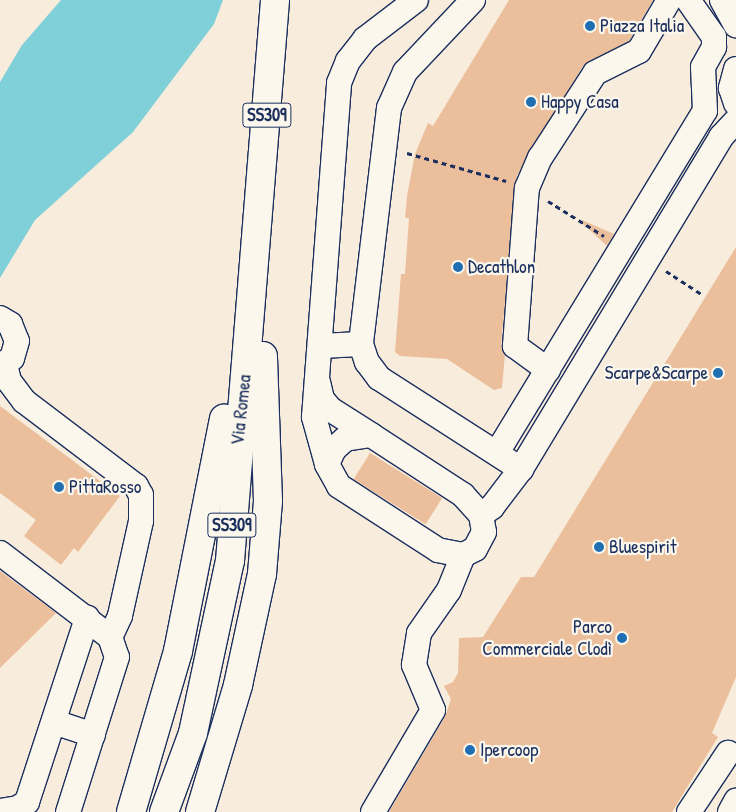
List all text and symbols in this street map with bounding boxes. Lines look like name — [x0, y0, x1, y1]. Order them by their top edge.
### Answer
place label: Piazza Italia — [600, 15, 684, 37]
marker: Piazza Italia — [584, 20, 596, 32]
place label: Happy Casa — [541, 91, 619, 113]
marker: Happy Casa — [525, 96, 537, 108]
road number: SS309 — [242, 100, 292, 130]
place label: Decathlon — [468, 256, 535, 278]
marker: Decathlon — [452, 261, 464, 273]
place label: Scarpe&Scarpe — [605, 362, 708, 384]
marker: Scarpe&Scarpe — [712, 367, 724, 379]
street label: Via Romea — [226, 374, 256, 446]
place label: PittaRosso — [69, 476, 141, 498]
marker: PittaRosso — [53, 481, 65, 493]
road number: SS309 — [207, 510, 257, 540]
place label: Bluespirit — [609, 536, 677, 558]
marker: Bluespirit — [593, 541, 605, 553]
place label: Parco Commerciale Clodì — [482, 616, 612, 660]
marker: Parco Commerciale Clodì — [616, 632, 628, 644]
place label: Ipercoop — [480, 739, 538, 761]
marker: Ipercoop — [464, 744, 476, 756]

